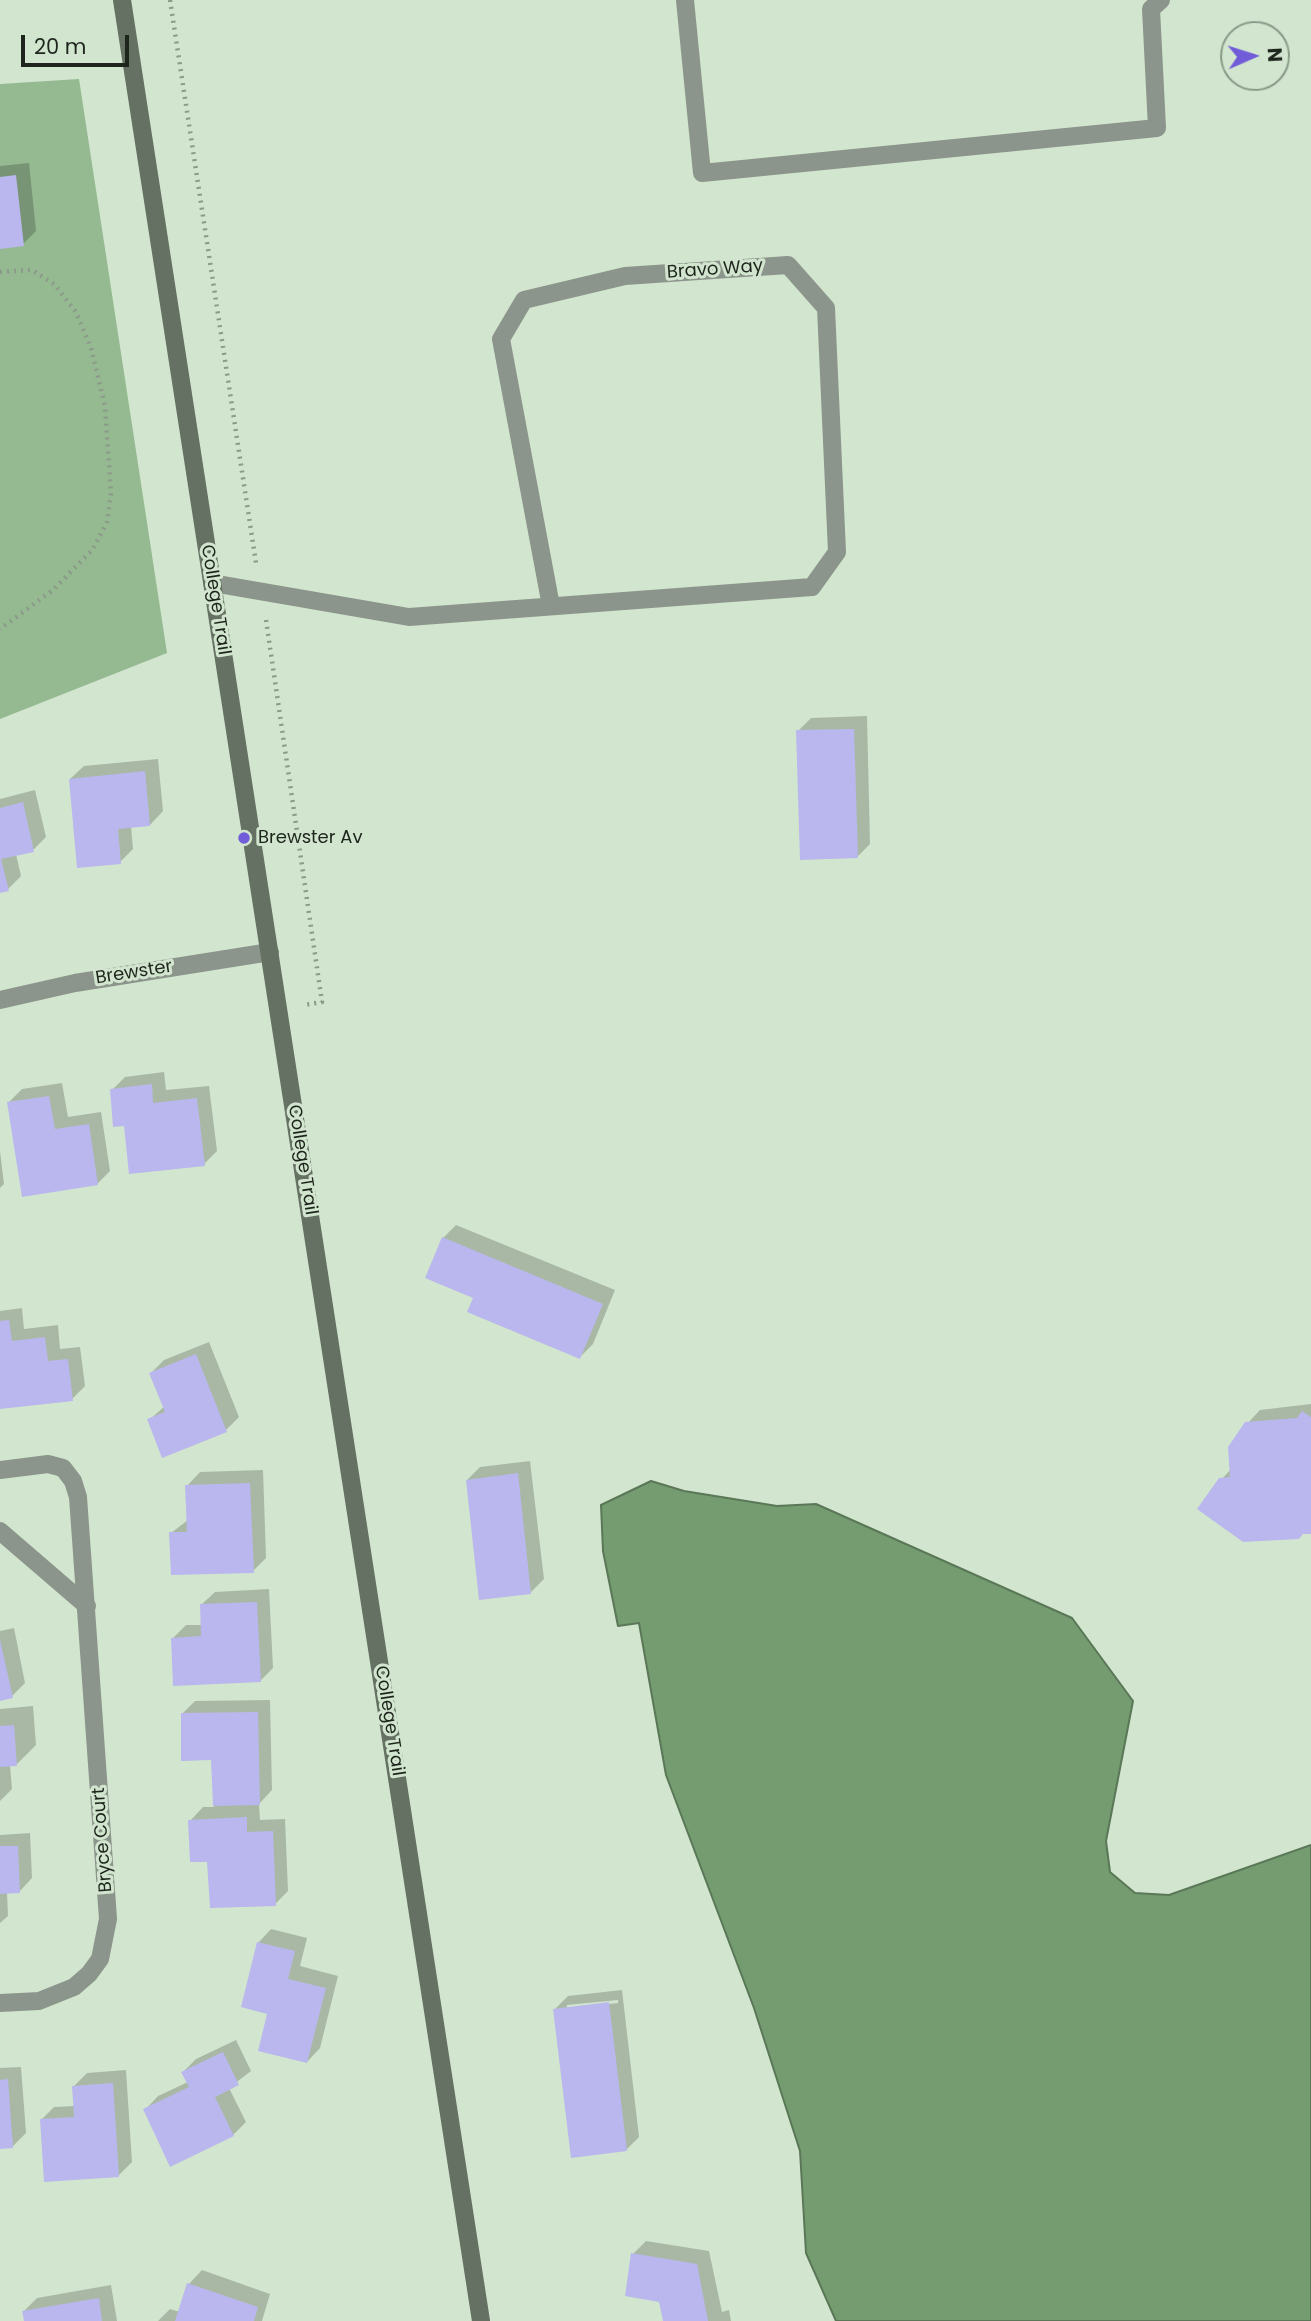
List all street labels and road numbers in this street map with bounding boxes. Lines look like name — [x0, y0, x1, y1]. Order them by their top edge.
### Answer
street label: Bravo Way — [666, 256, 764, 284]
street label: College Trail — [196, 543, 234, 657]
street label: Brewster — [94, 956, 174, 990]
street label: College Trail — [283, 1103, 321, 1217]
street label: College Trail — [370, 1664, 408, 1778]
street label: Bryce Court — [89, 1787, 117, 1893]

